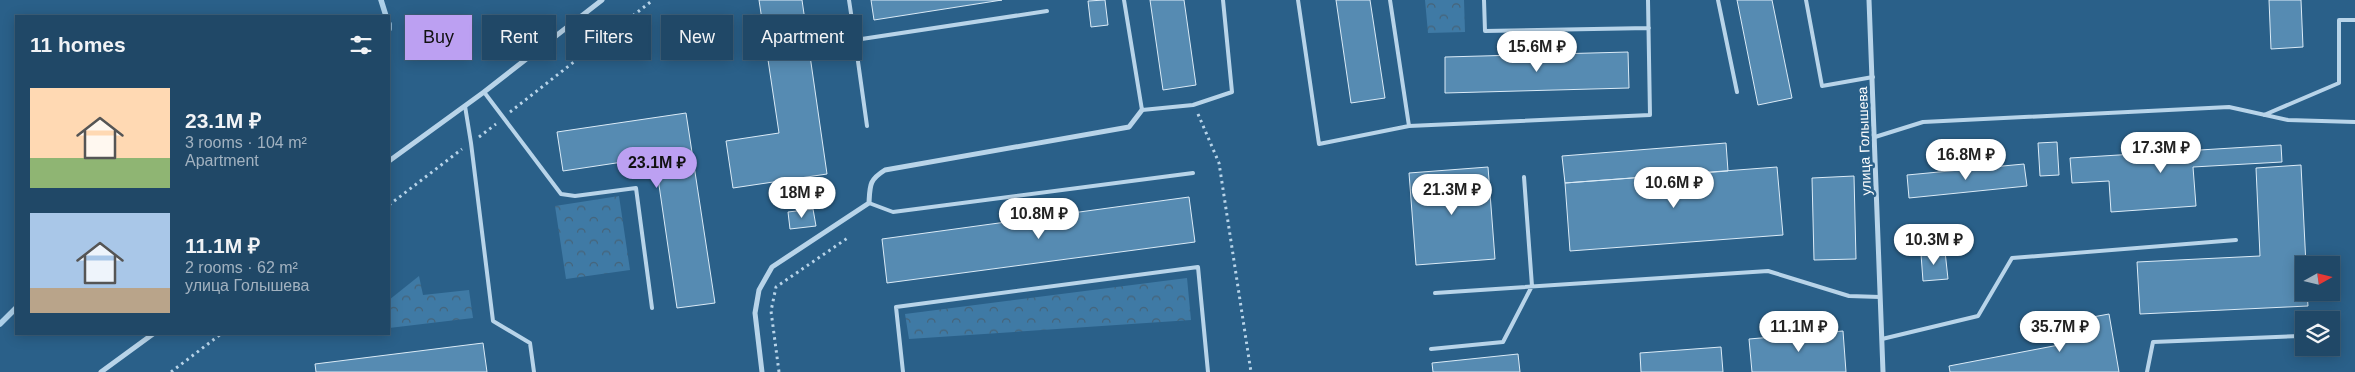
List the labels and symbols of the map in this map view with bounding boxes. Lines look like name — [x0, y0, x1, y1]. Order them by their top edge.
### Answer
pin: 15.6M ₽ — [1491, 30, 1583, 73]
street label: улица Голышева — [1854, 86, 1874, 196]
pin: 17.3M ₽ — [2115, 132, 2207, 174]
pin: 16.8M ₽ — [1920, 138, 2012, 181]
pin: 23.1M ₽ — [611, 146, 703, 189]
pin: 10.6M ₽ — [1628, 166, 1720, 209]
pin: 21.3M ₽ — [1406, 174, 1498, 216]
pin: 18M ₽ — [767, 176, 837, 219]
pin: 10.8M ₽ — [993, 198, 1085, 240]
pin: 10.3M ₽ — [1888, 224, 1980, 266]
north arrow — [2295, 256, 2340, 301]
pin: 11.1M ₽ — [1753, 310, 1845, 353]
pin: 35.7M ₽ — [2014, 310, 2106, 353]

